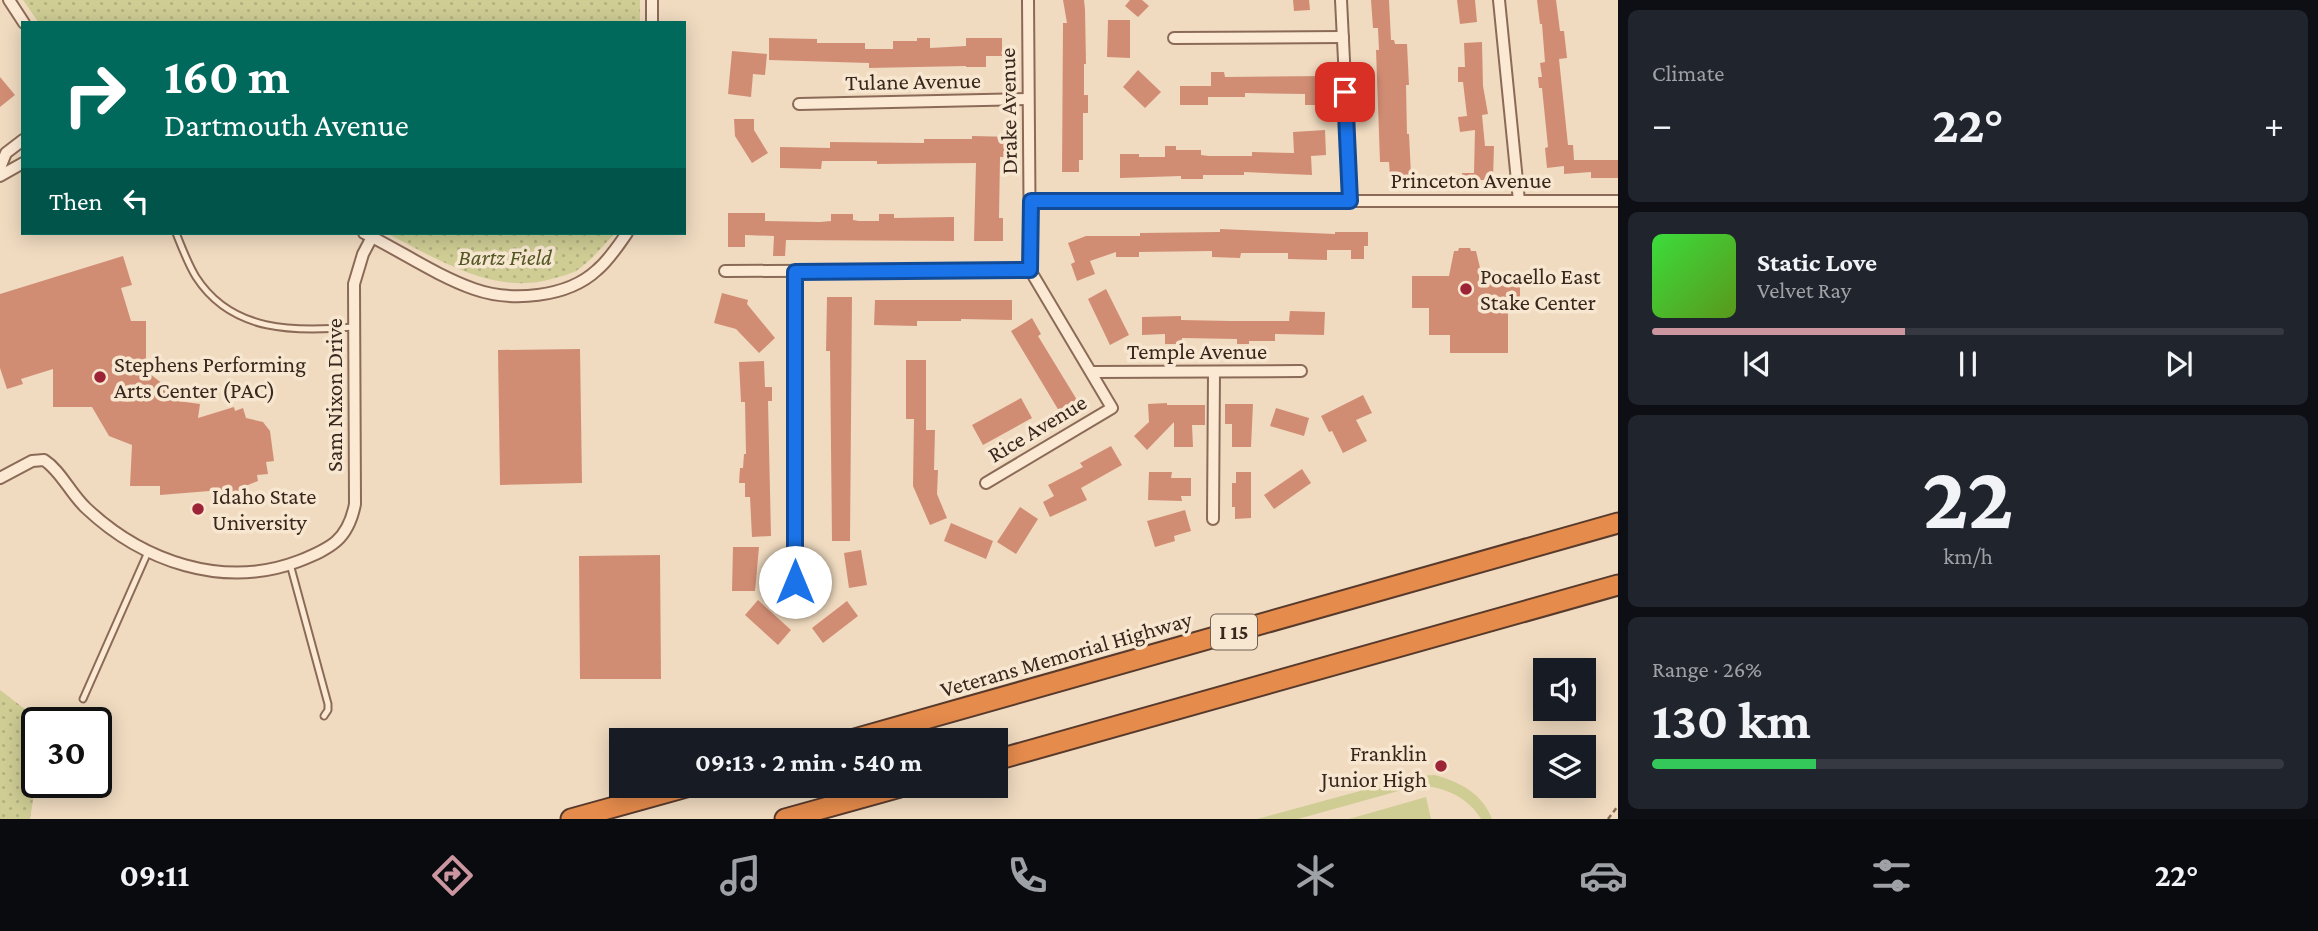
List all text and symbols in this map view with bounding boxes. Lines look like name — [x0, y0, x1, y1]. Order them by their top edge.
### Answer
street label: Drake Avenue — [994, 47, 1022, 175]
icon: right — [49, 49, 140, 140]
text: 160 m — [164, 49, 290, 104]
text: Climate — [1652, 60, 1724, 86]
pin — [1315, 62, 1375, 122]
street label: Tulane Avenue — [845, 67, 981, 95]
icon: arrive — [1326, 73, 1364, 111]
text: 22° — [1932, 95, 2004, 153]
text: − — [1652, 103, 1672, 145]
text: + — [2264, 103, 2284, 145]
text: Dartmouth Avenue — [164, 107, 409, 143]
street label: Princeton Avenue — [1391, 167, 1551, 193]
icon: left — [117, 182, 155, 220]
text: Then — [49, 187, 103, 216]
park label: Bartz Field — [458, 244, 553, 270]
text: Static Love — [1757, 248, 1877, 277]
place label: Pocaello East Stake Center — [1480, 263, 1601, 315]
text: Velvet Ray — [1757, 277, 1851, 303]
marker: Pocaello East Stake Center — [1458, 281, 1474, 297]
street label: Sam Nixon Drive — [321, 318, 347, 472]
street label: Temple Avenue — [1127, 338, 1267, 364]
icon: previous — [1738, 345, 1776, 383]
icon: pause — [1949, 345, 1987, 383]
icon: next — [2160, 345, 2198, 383]
place label: Stephens Performing Arts Center (PAC) — [114, 351, 306, 404]
marker: Stephens Performing Arts Center (PAC) — [92, 369, 108, 385]
street label: Rice Avenue — [983, 388, 1091, 468]
text: 22 — [1922, 446, 2014, 548]
place label: Idaho State University — [212, 483, 316, 535]
marker: Idaho State University — [190, 501, 206, 517]
text: km/h — [1943, 543, 1993, 569]
position arrow — [758, 545, 832, 619]
street label: Veterans Memorial Highway — [937, 605, 1195, 702]
road number: I 15 — [1211, 614, 1257, 650]
text: Range · 26% — [1652, 656, 1762, 682]
map controls — [1533, 658, 1596, 798]
button: sound — [1533, 658, 1596, 721]
text: 130 km — [1652, 691, 1811, 749]
speed limit sign: 30 — [21, 707, 112, 798]
button: layers — [1533, 735, 1596, 798]
place label: Franklin Junior High — [1319, 740, 1427, 792]
text: 09:13 · 2 min · 540 m — [695, 748, 922, 777]
marker: Franklin Junior High — [1433, 758, 1449, 774]
icon: directions — [428, 851, 477, 900]
icon: music — [716, 851, 765, 900]
icon: phone — [1003, 851, 1052, 900]
icon: climate — [1291, 851, 1340, 900]
icon: car — [1579, 851, 1628, 900]
icon: filters — [1867, 851, 1916, 900]
text: 09:11 — [119, 857, 189, 893]
text: 22° — [2154, 857, 2199, 893]

